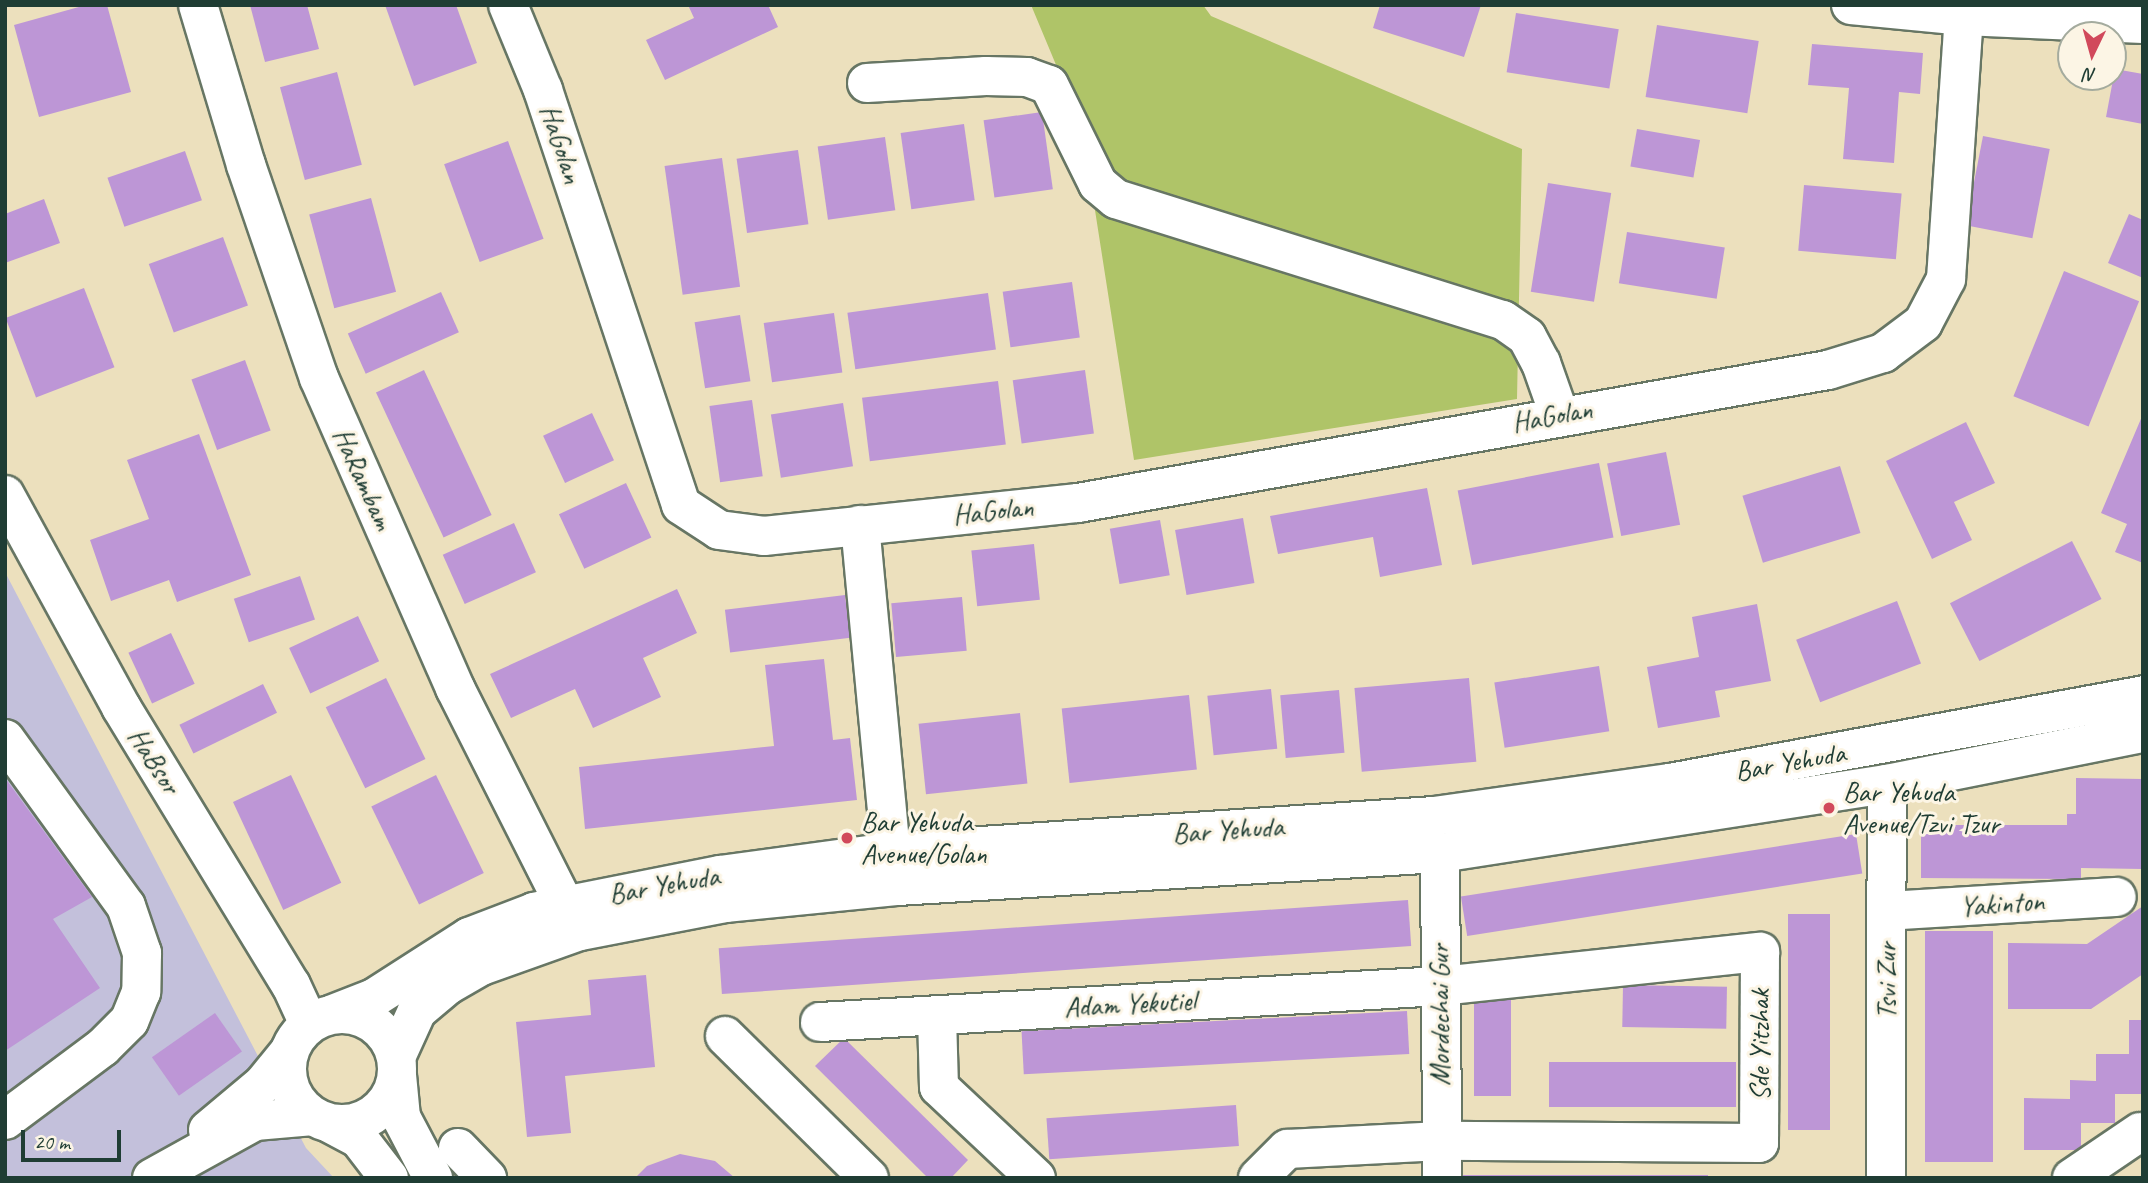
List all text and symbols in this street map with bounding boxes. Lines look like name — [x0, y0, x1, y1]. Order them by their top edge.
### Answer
north arrow — [2057, 21, 2127, 91]
text: N — [2083, 62, 2097, 87]
street label: HaGolan — [533, 100, 589, 188]
street label: HaGolan — [1509, 392, 1595, 440]
street label: HaRambam — [326, 423, 400, 535]
street label: HaGolan — [951, 490, 1035, 532]
street label: HaBsor — [121, 722, 187, 800]
street label: Bar Yehuda — [1732, 736, 1848, 788]
place label: Bar Yehuda Avenue/Tzvi Tzur — [1843, 775, 1999, 841]
marker: Bar Yehuda Avenue/Tzvi Tzur — [1821, 800, 1837, 816]
place label: Bar Yehuda Avenue/Golan — [861, 805, 987, 871]
street label: Bar Yehuda — [1171, 809, 1285, 851]
marker: Bar Yehuda Avenue/Golan — [839, 830, 855, 846]
street label: Bar Yehuda — [606, 859, 722, 911]
street label: Yakinton — [1959, 884, 2045, 924]
street label: Tsvi Zur — [1870, 943, 1904, 1019]
street label: Mordechai Gur — [1423, 944, 1457, 1086]
street label: Adam Yekutiel — [1063, 984, 1197, 1024]
street label: Sde Yitzhak — [1743, 989, 1777, 1101]
scale bar — [24, 1116, 124, 1160]
text: 20 m — [34, 1129, 70, 1155]

